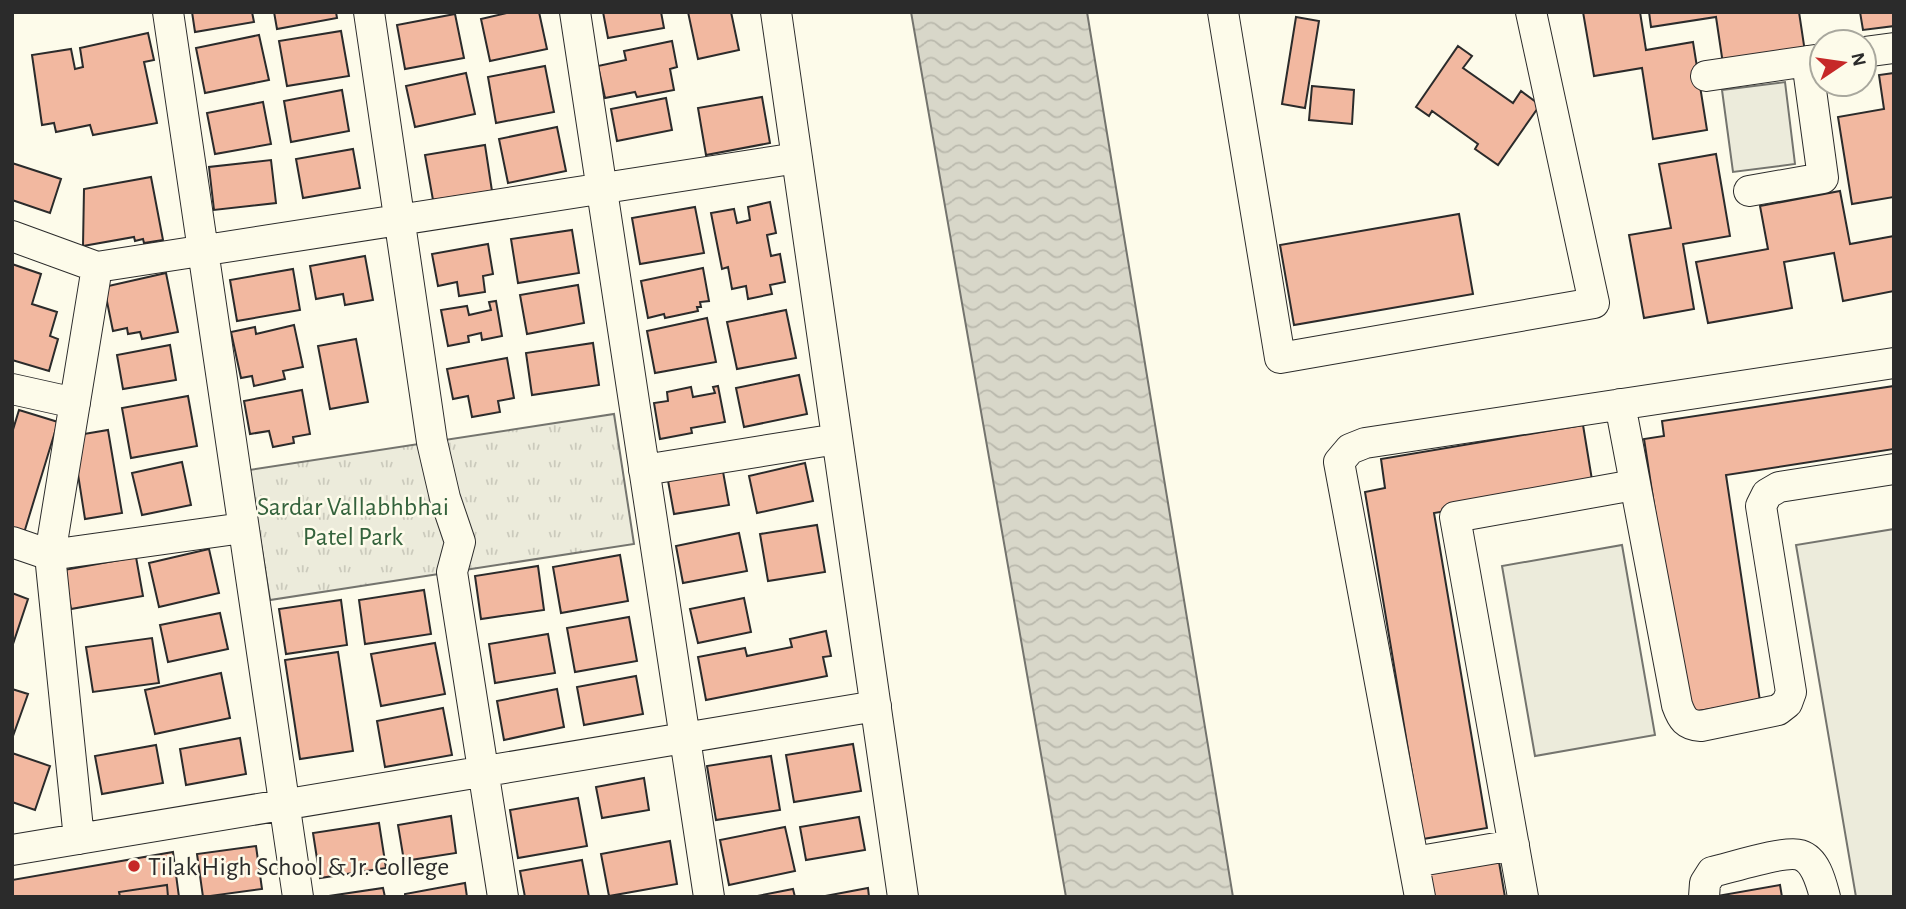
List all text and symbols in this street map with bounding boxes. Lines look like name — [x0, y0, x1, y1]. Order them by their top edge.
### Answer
north arrow — [1808, 28, 1878, 98]
text: N — [1847, 51, 1869, 68]
park label: Sardar Vallabhbhai Patel Park — [257, 494, 449, 550]
place label: Tilak High School & Jr. College — [148, 854, 449, 880]
marker: Tilak High School & Jr. College — [126, 858, 142, 874]

